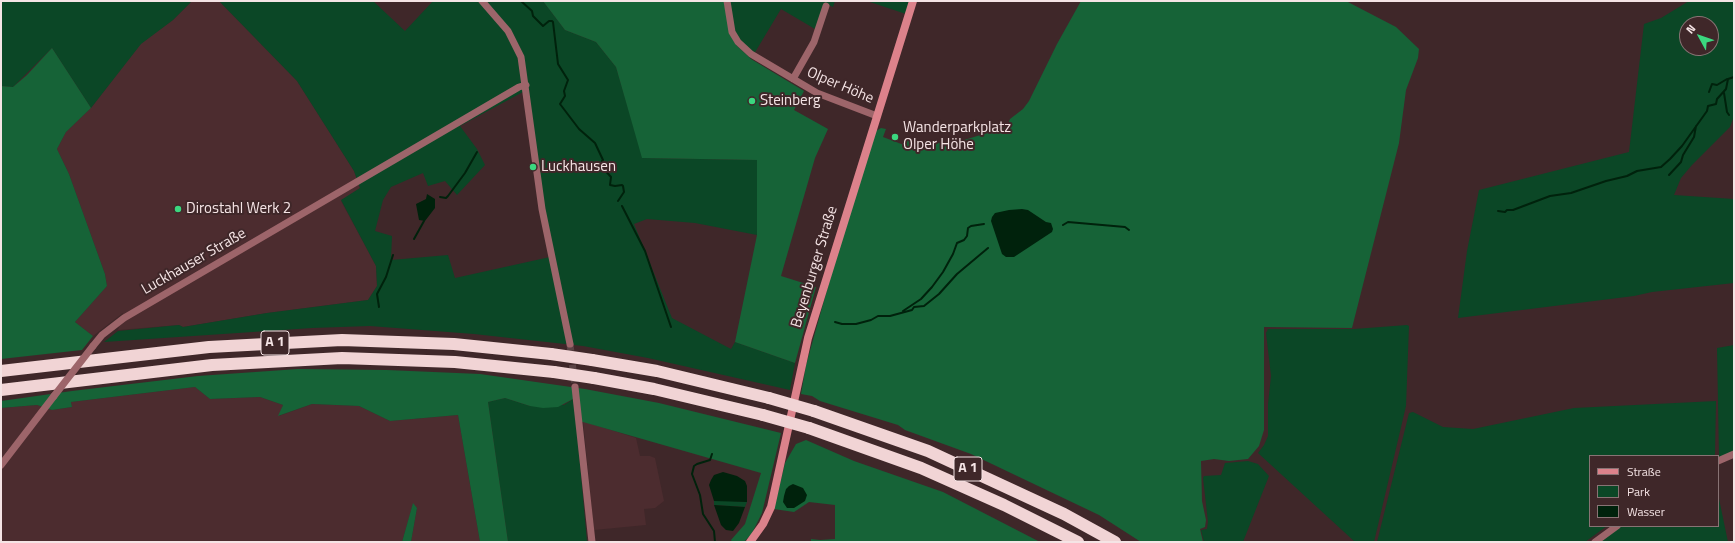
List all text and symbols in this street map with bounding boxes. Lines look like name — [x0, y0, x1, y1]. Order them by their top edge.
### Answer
north arrow — [1679, 16, 1719, 56]
text: N — [1682, 21, 1699, 37]
street label: Olper Höhe — [804, 64, 876, 108]
place label: Steinberg — [760, 92, 820, 110]
marker: Steinberg — [747, 96, 757, 106]
place label: Wanderparkplatz Olper Höhe — [903, 119, 1011, 154]
marker: Wanderparkplatz Olper Höhe — [890, 132, 900, 142]
place label: Luckhausen — [541, 158, 616, 176]
marker: Luckhausen — [528, 162, 538, 172]
place label: Dirostahl Werk 2 — [186, 200, 291, 218]
marker: Dirostahl Werk 2 — [173, 204, 183, 214]
street label: Beyenburger Straße — [788, 204, 842, 330]
street label: Luckhauser Straße — [139, 225, 249, 299]
road number: A 1 — [261, 331, 289, 355]
legend — [1589, 455, 1719, 527]
road number: A 1 — [954, 457, 982, 481]
text: Straße — [1627, 462, 1661, 481]
text: Park — [1627, 482, 1650, 501]
text: Wasser — [1627, 502, 1665, 521]

